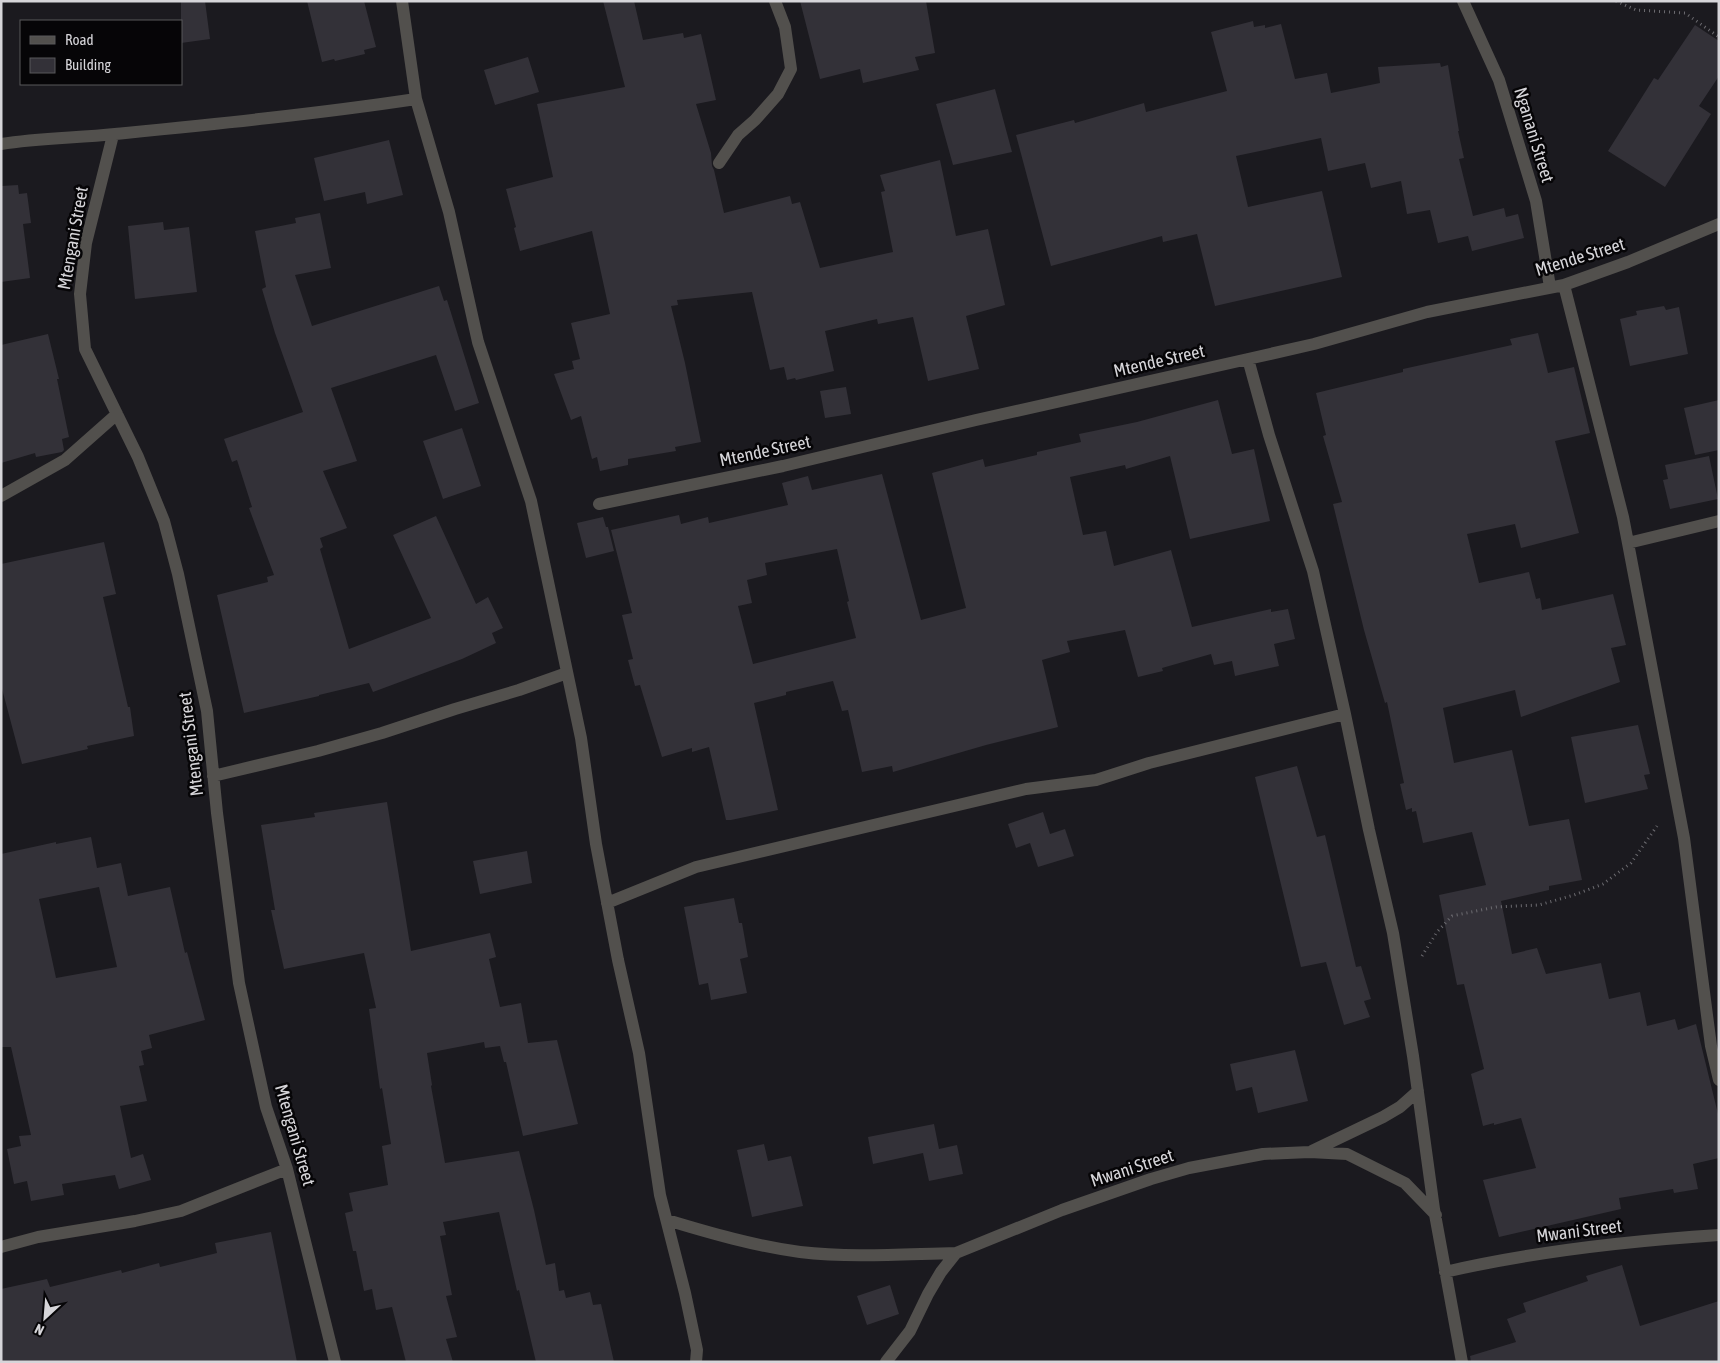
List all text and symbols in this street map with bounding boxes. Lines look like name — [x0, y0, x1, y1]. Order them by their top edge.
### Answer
legend — [20, 20, 182, 85]
text: Road — [65, 31, 94, 48]
text: Building — [65, 56, 111, 73]
street label: Nganani Street — [1510, 85, 1559, 185]
street label: Mtengani Street — [53, 185, 92, 291]
street label: Mtende Street — [1532, 233, 1627, 280]
street label: Mtende Street — [1111, 340, 1206, 381]
street label: Mtende Street — [717, 431, 812, 470]
street label: Mtengani Street — [174, 691, 207, 797]
street label: Mtengani Street — [271, 1082, 320, 1188]
street label: Mwani Street — [1088, 1144, 1176, 1191]
street label: Mwani Street — [1535, 1215, 1623, 1246]
north arrow — [20, 1293, 70, 1343]
text: N — [32, 1321, 47, 1339]

